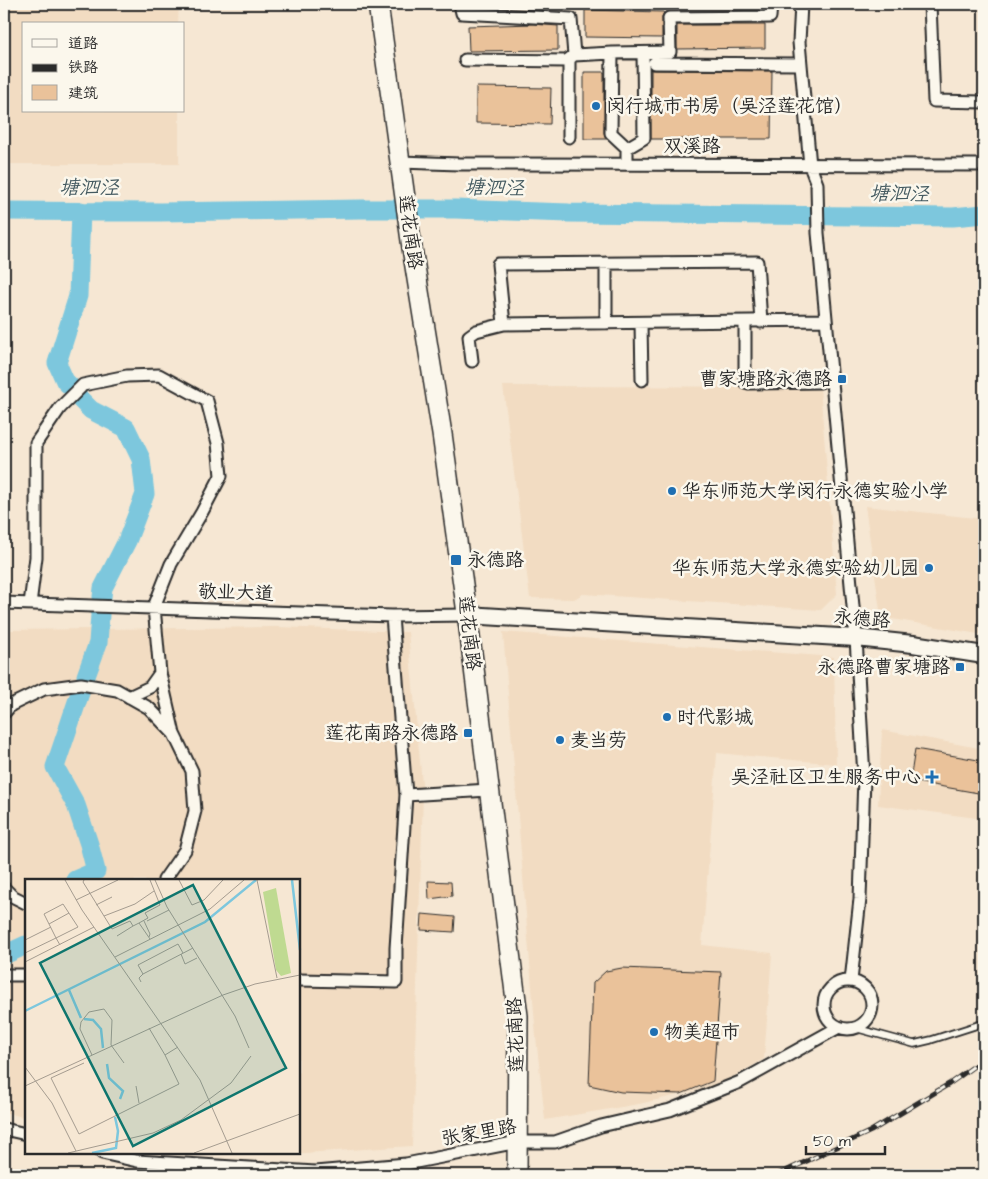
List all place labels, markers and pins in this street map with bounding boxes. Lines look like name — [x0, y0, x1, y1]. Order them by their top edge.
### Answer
place label: 闵行城市书房（吴泾莲花馆） — [606, 93, 853, 120]
marker: 闵行城市书房（吴泾莲花馆） — [590, 100, 602, 112]
place label: 曹家塘路永德路 — [699, 366, 832, 393]
marker: 曹家塘路永德路 — [836, 373, 848, 385]
place label: 华东师范大学闵行永德实验小学 — [682, 478, 948, 505]
marker: 华东师范大学闵行永德实验小学 — [666, 485, 678, 497]
place label: 永德路 — [467, 547, 524, 574]
marker: 永德路 — [449, 553, 463, 567]
place label: 华东师范大学永德实验幼儿园 — [672, 555, 919, 582]
marker: 华东师范大学永德实验幼儿园 — [923, 562, 935, 574]
place label: 永德路曹家塘路 — [817, 654, 950, 681]
marker: 永德路曹家塘路 — [954, 661, 966, 673]
place label: 时代影城 — [677, 704, 753, 731]
marker: 时代影城 — [661, 711, 673, 723]
place label: 莲花南路永德路 — [325, 720, 458, 747]
marker: 莲花南路永德路 — [462, 727, 474, 739]
place label: 麦当劳 — [570, 727, 627, 754]
marker: 麦当劳 — [554, 734, 566, 746]
place label: 吴泾社区卫生服务中心 — [731, 764, 921, 791]
marker: 吴泾社区卫生服务中心 — [925, 770, 939, 784]
place label: 物美超市 — [664, 1019, 740, 1046]
marker: 物美超市 — [648, 1026, 660, 1038]

